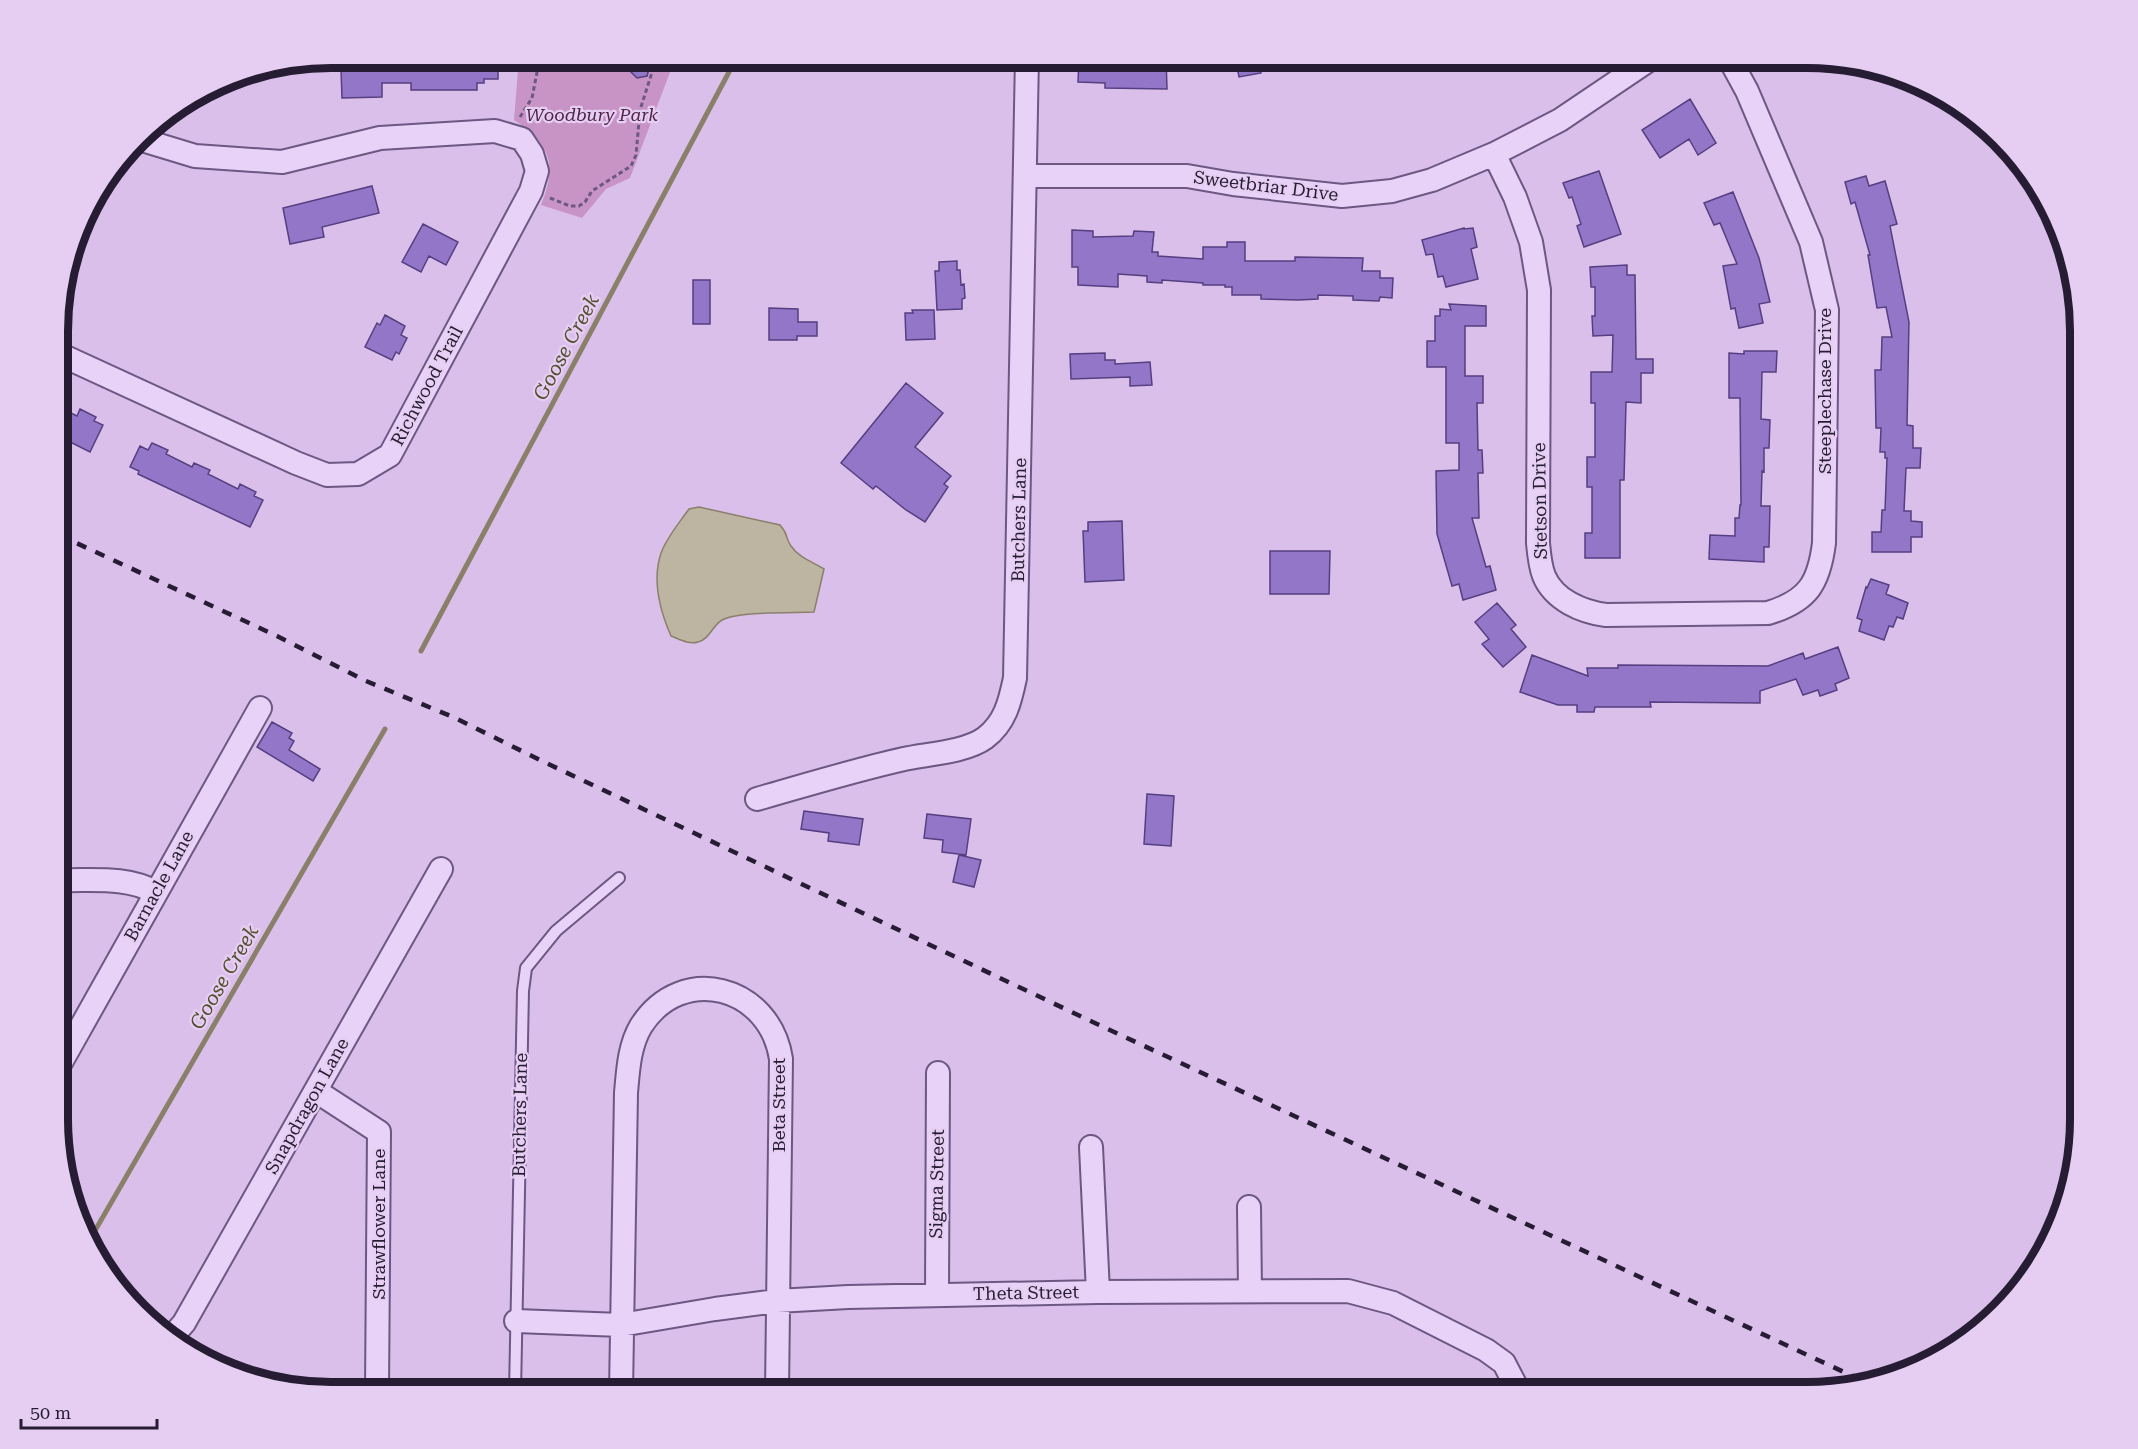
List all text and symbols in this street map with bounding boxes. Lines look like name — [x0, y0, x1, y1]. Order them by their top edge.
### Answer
park label: Woodbury Park — [526, 104, 658, 125]
street label: Sweetbriar Drive — [1192, 166, 1340, 205]
water label: Goose Creek — [528, 290, 604, 404]
street label: Steeplechase Drive — [1814, 308, 1835, 474]
street label: Richwood Trail — [386, 322, 467, 449]
street label: Stetson Drive — [1528, 442, 1551, 560]
street label: Butchers Lane — [1007, 458, 1030, 582]
street label: Barnacle Lane — [120, 827, 198, 945]
water label: Goose Creek — [184, 920, 264, 1033]
street label: Snapdragon Lane — [260, 1034, 353, 1178]
street label: Butchers Lane — [508, 1053, 531, 1177]
street label: Beta Street — [768, 1057, 789, 1152]
street label: Sigma Street — [925, 1129, 948, 1239]
street label: Strawflower Lane — [368, 1148, 389, 1300]
street label: Theta Street — [973, 1281, 1080, 1304]
scale bar — [21, 1392, 158, 1430]
text: 50 m — [30, 1402, 71, 1423]

